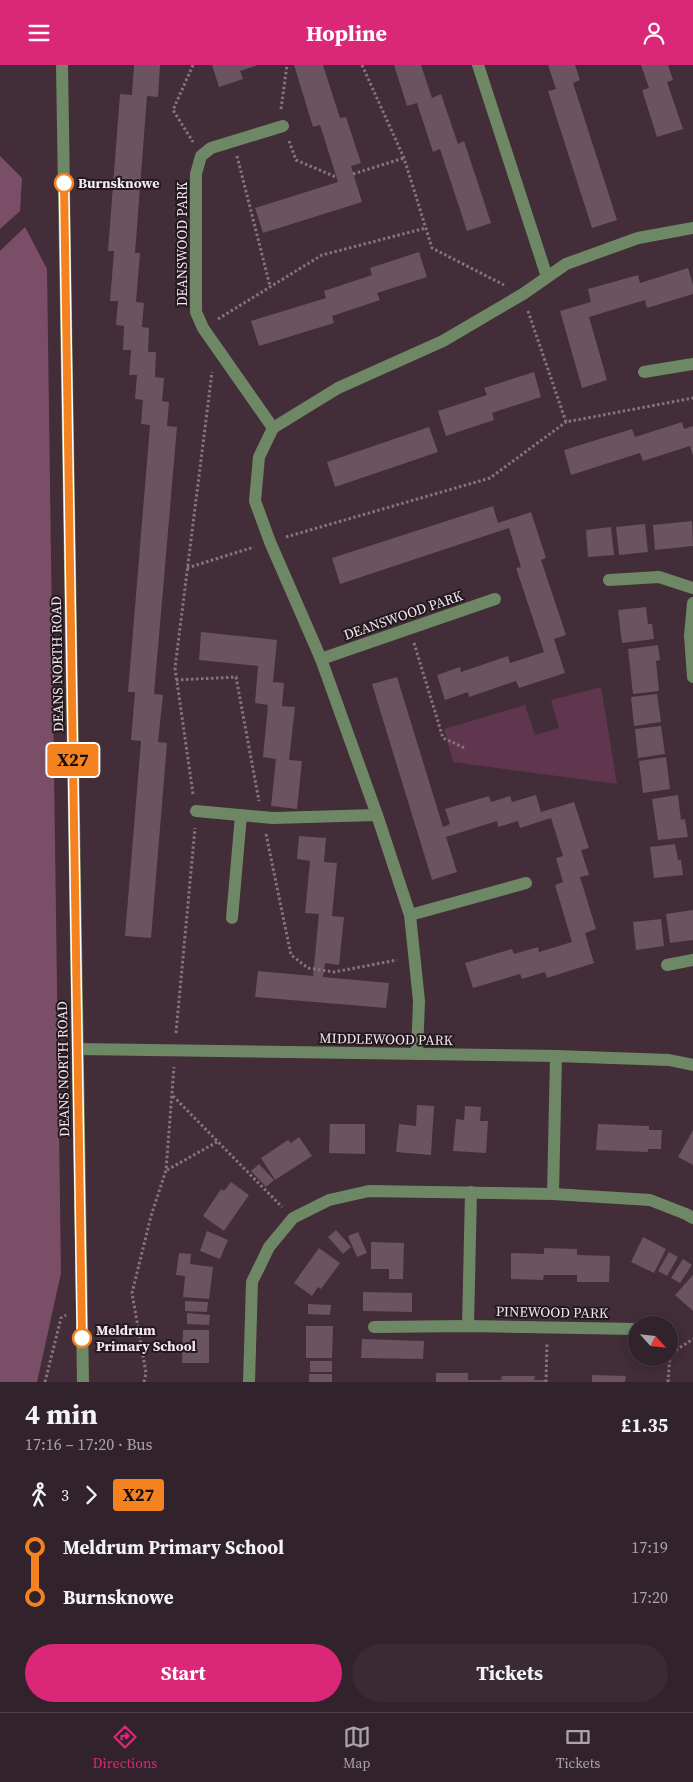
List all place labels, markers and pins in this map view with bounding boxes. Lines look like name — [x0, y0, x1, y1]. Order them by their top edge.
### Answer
marker: Burnsknowe — [54, 173, 74, 193]
place label: Burnsknowe — [78, 173, 159, 193]
place label: Meldrum Primary School — [96, 1320, 197, 1356]
marker: Meldrum Primary School — [72, 1328, 92, 1348]

